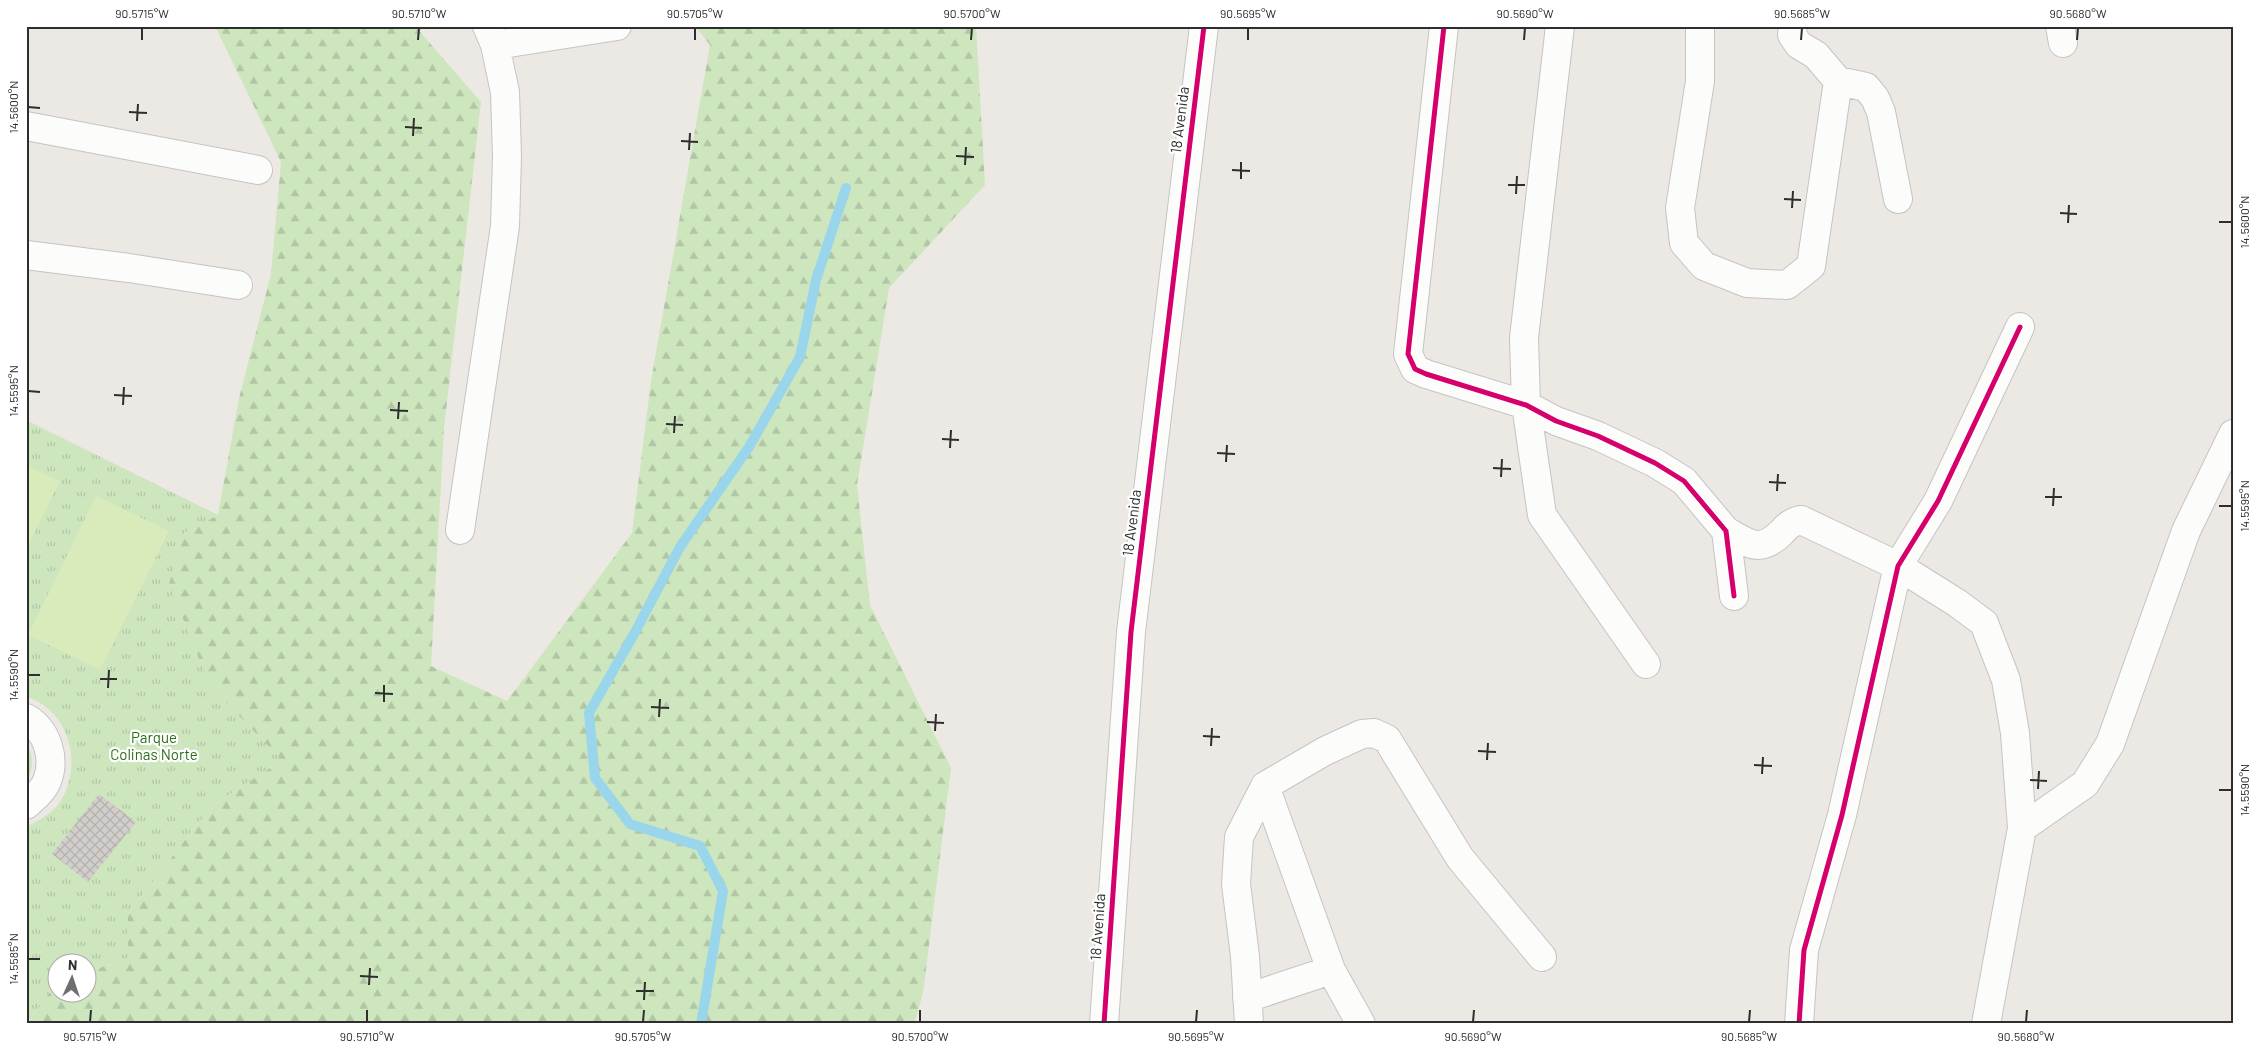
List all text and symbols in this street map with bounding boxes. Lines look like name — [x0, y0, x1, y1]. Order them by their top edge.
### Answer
text: 90.5715°W — [115, 6, 169, 20]
text: 90.5710°W — [392, 6, 447, 20]
text: 90.5705°W — [667, 6, 724, 20]
text: 90.5700°W — [944, 6, 1001, 20]
text: 90.5695°W — [1220, 6, 1277, 20]
text: 90.5690°W — [1497, 6, 1554, 20]
text: 90.5685°W — [1774, 6, 1831, 20]
text: 90.5680°W — [2050, 6, 2107, 20]
text: 14.5600°N — [6, 81, 20, 133]
street label: 18 Avenida — [1166, 85, 1192, 154]
text: 14.5600°N — [2237, 196, 2251, 248]
text: 14.5595°N — [6, 365, 20, 417]
text: 14.5595°N — [2237, 480, 2251, 532]
street label: 18 Avenida — [1118, 488, 1144, 557]
text: 14.5590°N — [6, 649, 20, 701]
park label: Parque Colinas Norte — [110, 728, 198, 763]
text: 14.5590°N — [2237, 764, 2251, 816]
street label: 18 Avenida — [1086, 893, 1108, 961]
text: 14.5585°N — [6, 933, 20, 985]
north arrow — [48, 952, 98, 1002]
text: N — [68, 956, 78, 973]
text: 90.5715°W — [63, 1029, 117, 1043]
text: 90.5710°W — [340, 1029, 395, 1043]
text: 90.5705°W — [615, 1029, 672, 1043]
text: 90.5700°W — [892, 1029, 949, 1043]
text: 90.5695°W — [1168, 1029, 1225, 1043]
text: 90.5690°W — [1445, 1029, 1502, 1043]
text: 90.5685°W — [1721, 1029, 1778, 1043]
text: 90.5680°W — [1998, 1029, 2055, 1043]

